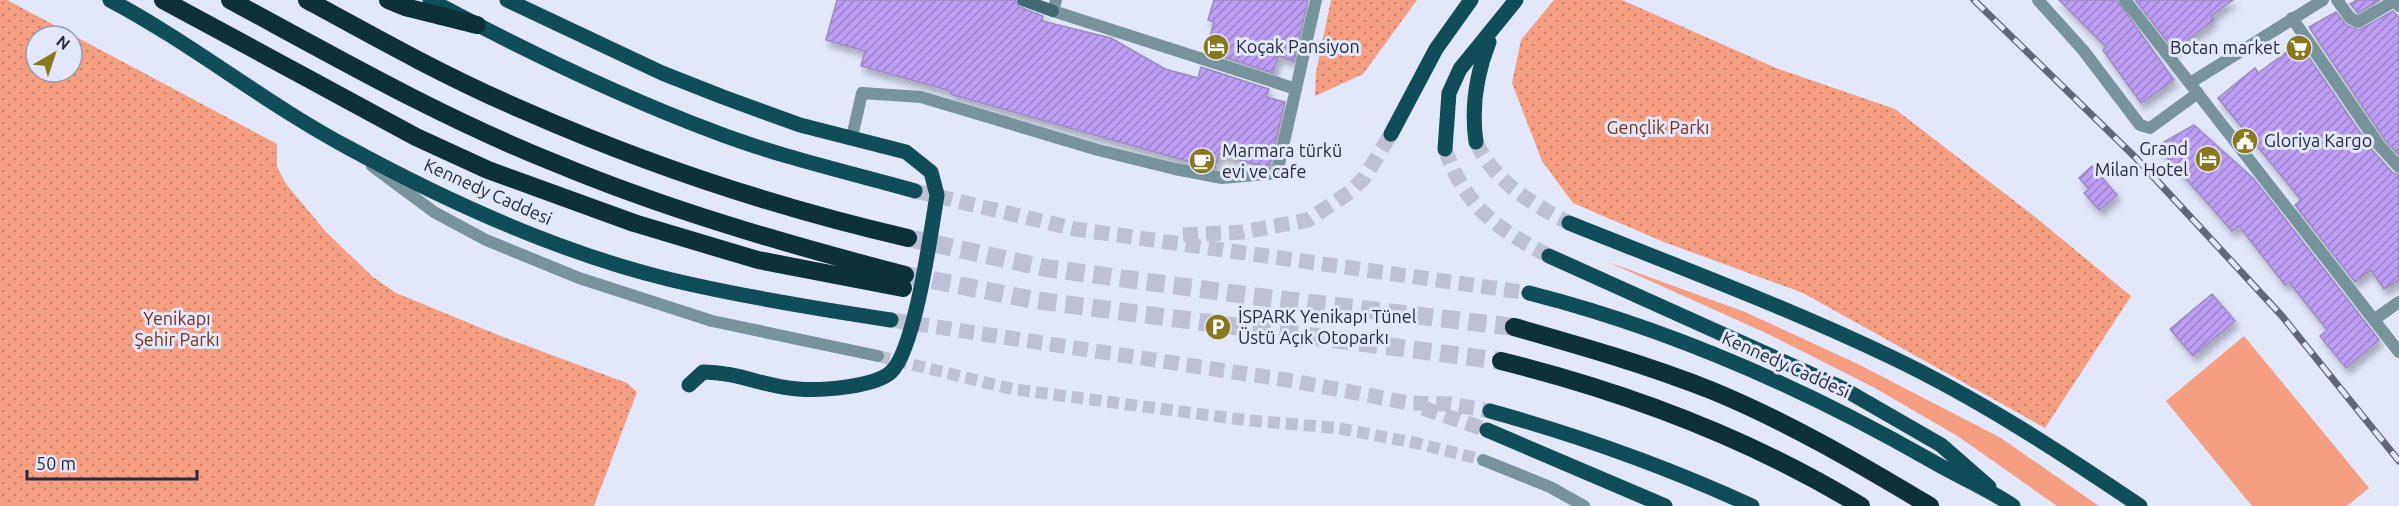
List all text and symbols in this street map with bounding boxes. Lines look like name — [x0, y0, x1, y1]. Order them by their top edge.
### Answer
north arrow — [24, 24, 84, 84]
text: N — [53, 32, 74, 53]
hotel icon: Koçak Pansiyon — [1201, 32, 1231, 62]
supermarket icon: Botan market — [2284, 33, 2314, 63]
place label: Koçak Pansiyon — [1236, 36, 1360, 56]
place label: Botan market — [2170, 37, 2280, 57]
park label: Gençlik Parkı — [1607, 117, 1709, 137]
public building icon: Gloriya Kargo — [2230, 126, 2260, 156]
place label: Gloriya Kargo — [2264, 130, 2372, 150]
place label: Grand Milan Hotel — [2095, 138, 2188, 179]
place label: Marmara türkü evi ve cafe — [1222, 140, 1342, 181]
hotel icon: Grand Milan Hotel — [2193, 144, 2223, 174]
cafe icon: Marmara türkü evi ve cafe — [1187, 146, 1217, 176]
street label: Kennedy Caddesi — [421, 154, 556, 228]
place label: İSPARK Yenikapı Tünel Üstü Açık Otoparkı — [1238, 306, 1417, 347]
park label: Yenikapı Şehir Parkı — [134, 308, 220, 349]
parking icon: İSPARK Yenikapı Tünel Üstü Açık Otoparkı — [1203, 312, 1233, 342]
street label: Kennedy Caddesi — [1719, 327, 1854, 401]
scale bar — [27, 443, 196, 481]
text: 50 m — [36, 453, 76, 473]

